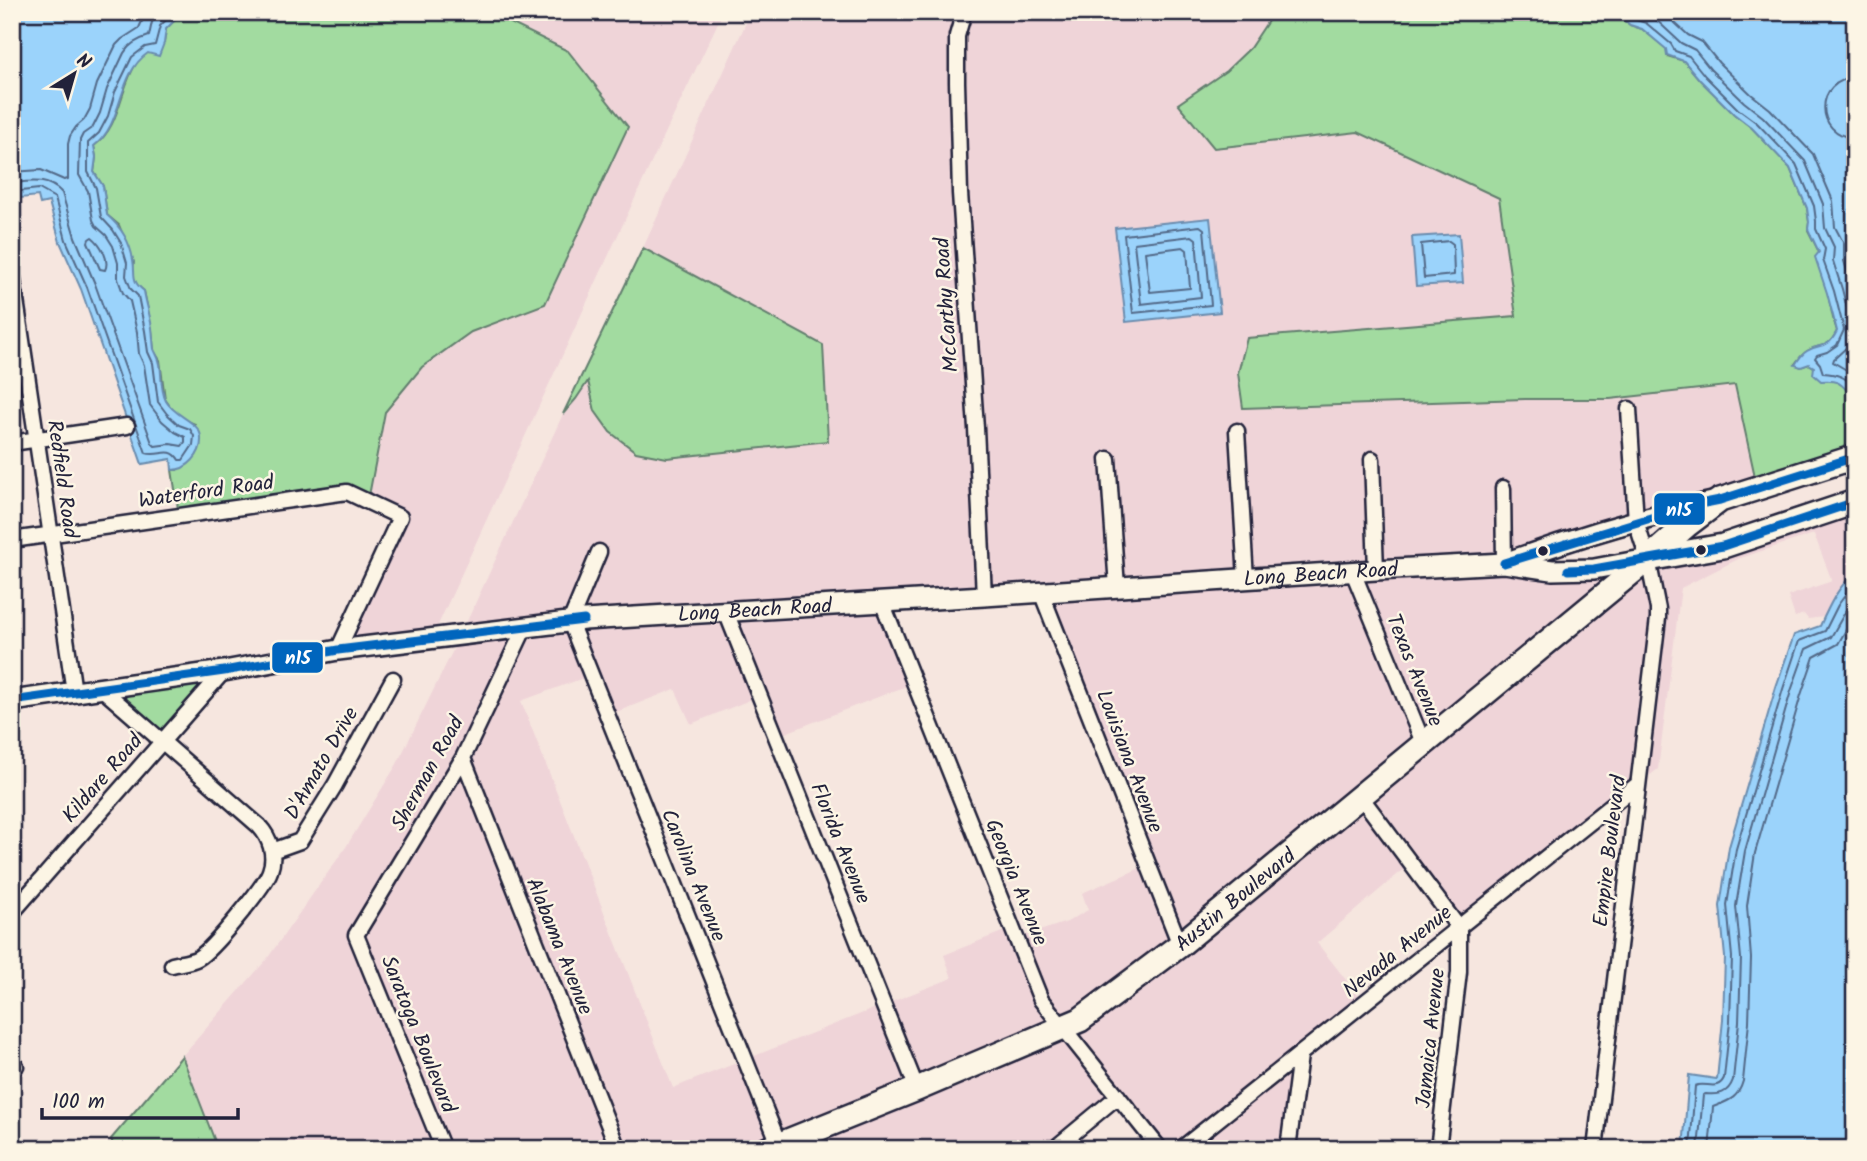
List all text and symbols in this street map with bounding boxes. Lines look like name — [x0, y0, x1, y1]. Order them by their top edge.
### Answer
north arrow — [38, 38, 108, 108]
text: N — [69, 46, 97, 78]
street label: McCarthy Road — [926, 236, 969, 373]
street label: Redfield Road — [37, 418, 86, 541]
street label: Waterford Road — [136, 467, 276, 518]
line badge: n15 — [1653, 492, 1706, 526]
text: n15 — [1666, 496, 1693, 526]
unlabelled marker — [1694, 543, 1708, 557]
unlabelled marker — [1536, 544, 1550, 558]
street label: Long Beach Road — [1243, 554, 1399, 597]
street label: Long Beach Road — [677, 590, 834, 632]
street label: Texas Avenue — [1376, 609, 1451, 732]
line badge: n15 — [271, 641, 324, 674]
text: n15 — [285, 644, 312, 674]
street label: Louisiana Avenue — [1086, 685, 1171, 839]
street label: D'Amato Drive — [277, 701, 368, 826]
street label: Sherman Road — [383, 710, 474, 837]
street label: Kildare Road — [55, 726, 152, 831]
street label: Empire Boulevard — [1585, 773, 1636, 929]
street label: Florida Avenue — [800, 778, 879, 910]
street label: Carolina Avenue — [651, 804, 734, 947]
street label: Georgia Avenue — [975, 814, 1056, 951]
street label: Austin Boulevard — [1168, 840, 1304, 961]
street label: Alabama Avenue — [516, 873, 601, 1021]
street label: Nevada Avenue — [1336, 897, 1460, 1007]
street label: Saratoga Boulevard — [371, 951, 464, 1119]
street label: Jamaica Avenue — [1408, 966, 1455, 1110]
scale bar — [42, 1077, 238, 1121]
text: 100 m — [52, 1086, 105, 1119]

